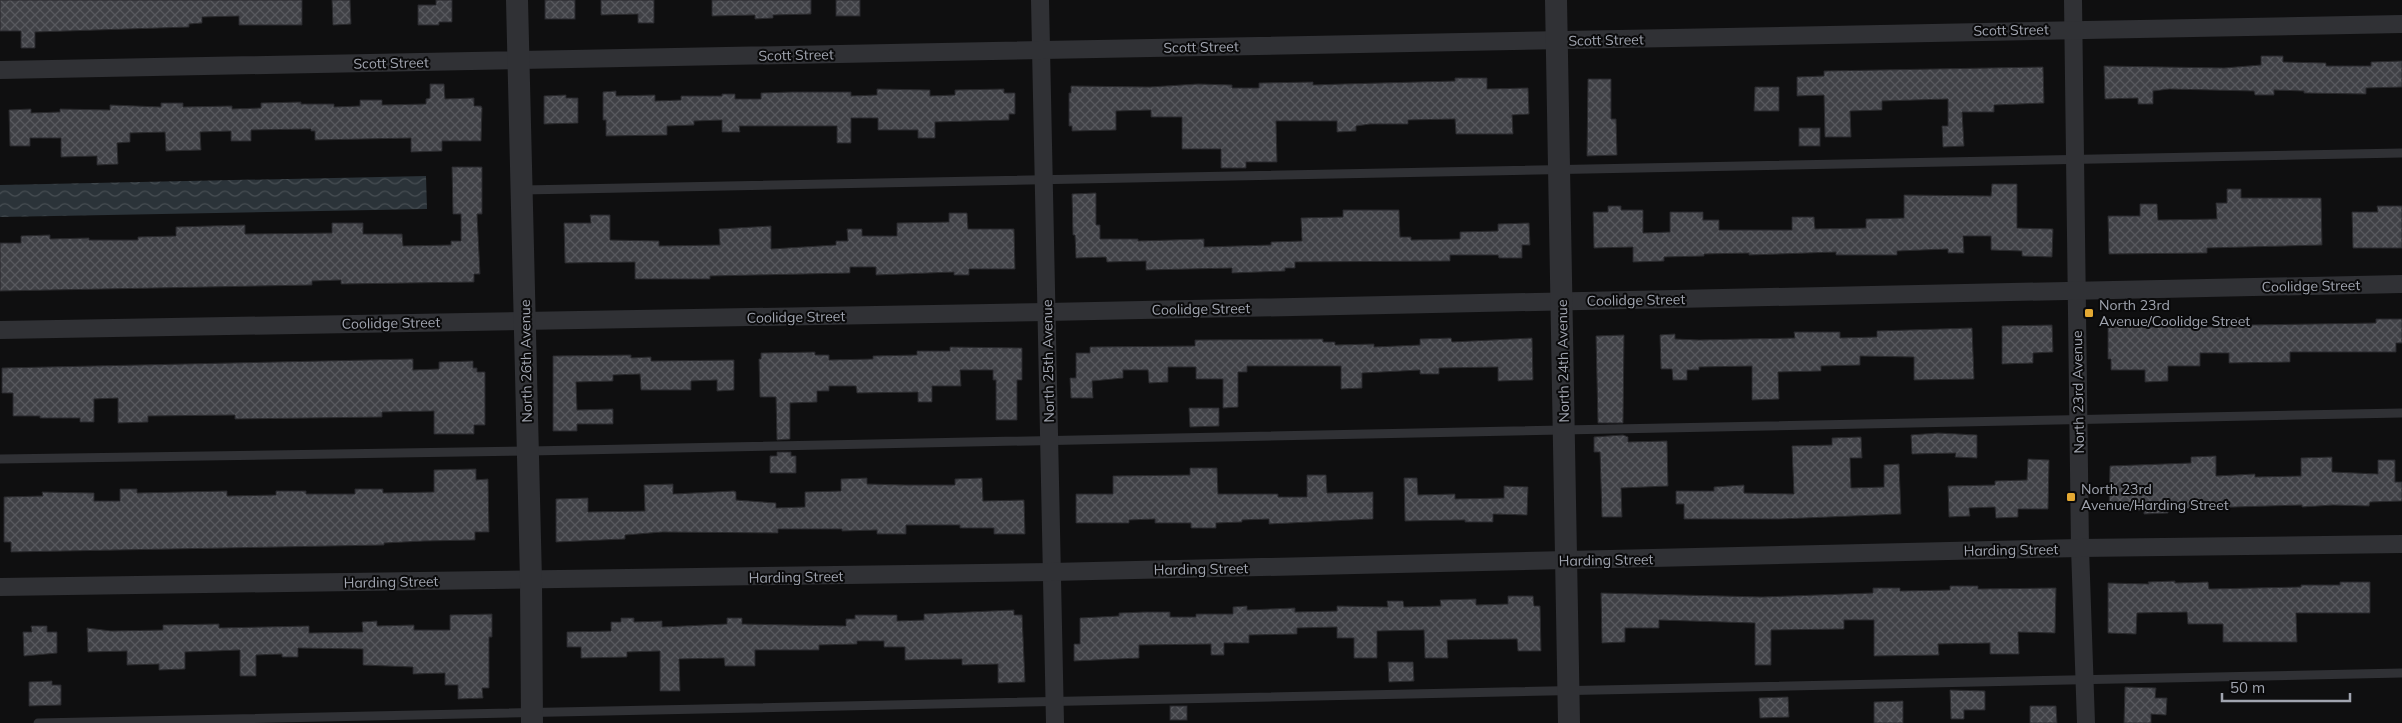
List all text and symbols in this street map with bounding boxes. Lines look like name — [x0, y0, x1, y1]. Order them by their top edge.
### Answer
street label: Scott Street — [1973, 20, 2049, 40]
street label: Scott Street — [1568, 30, 1644, 50]
street label: Scott Street — [1163, 37, 1239, 57]
street label: Scott Street — [758, 45, 834, 65]
street label: Scott Street — [353, 53, 429, 73]
street label: Coolidge Street — [2262, 276, 2361, 296]
street label: Coolidge Street — [1587, 290, 1686, 310]
place label: North 23rd Avenue/Coolidge Street — [2099, 296, 2250, 330]
street label: North 26th Avenue — [516, 299, 536, 423]
street label: North 25th Avenue — [1038, 299, 1058, 423]
street label: Coolidge Street — [1152, 299, 1251, 319]
street label: North 24th Avenue — [1553, 299, 1573, 423]
street label: Coolidge Street — [747, 307, 846, 327]
marker: North 23rd Avenue/Coolidge Street — [2083, 307, 2095, 319]
street label: Coolidge Street — [342, 313, 441, 333]
street label: North 23rd Avenue — [2068, 330, 2088, 454]
place label: North 23rd Avenue/Harding Street — [2081, 480, 2229, 514]
marker: North 23rd Avenue/Harding Street — [2065, 491, 2077, 503]
street label: Harding Street — [1963, 540, 2059, 560]
street label: Harding Street — [1558, 550, 1654, 570]
street label: Harding Street — [1153, 559, 1249, 579]
street label: Harding Street — [748, 567, 844, 587]
street label: Harding Street — [343, 572, 439, 592]
scale bar — [2222, 670, 2350, 702]
text: 50 m — [2230, 678, 2265, 697]

